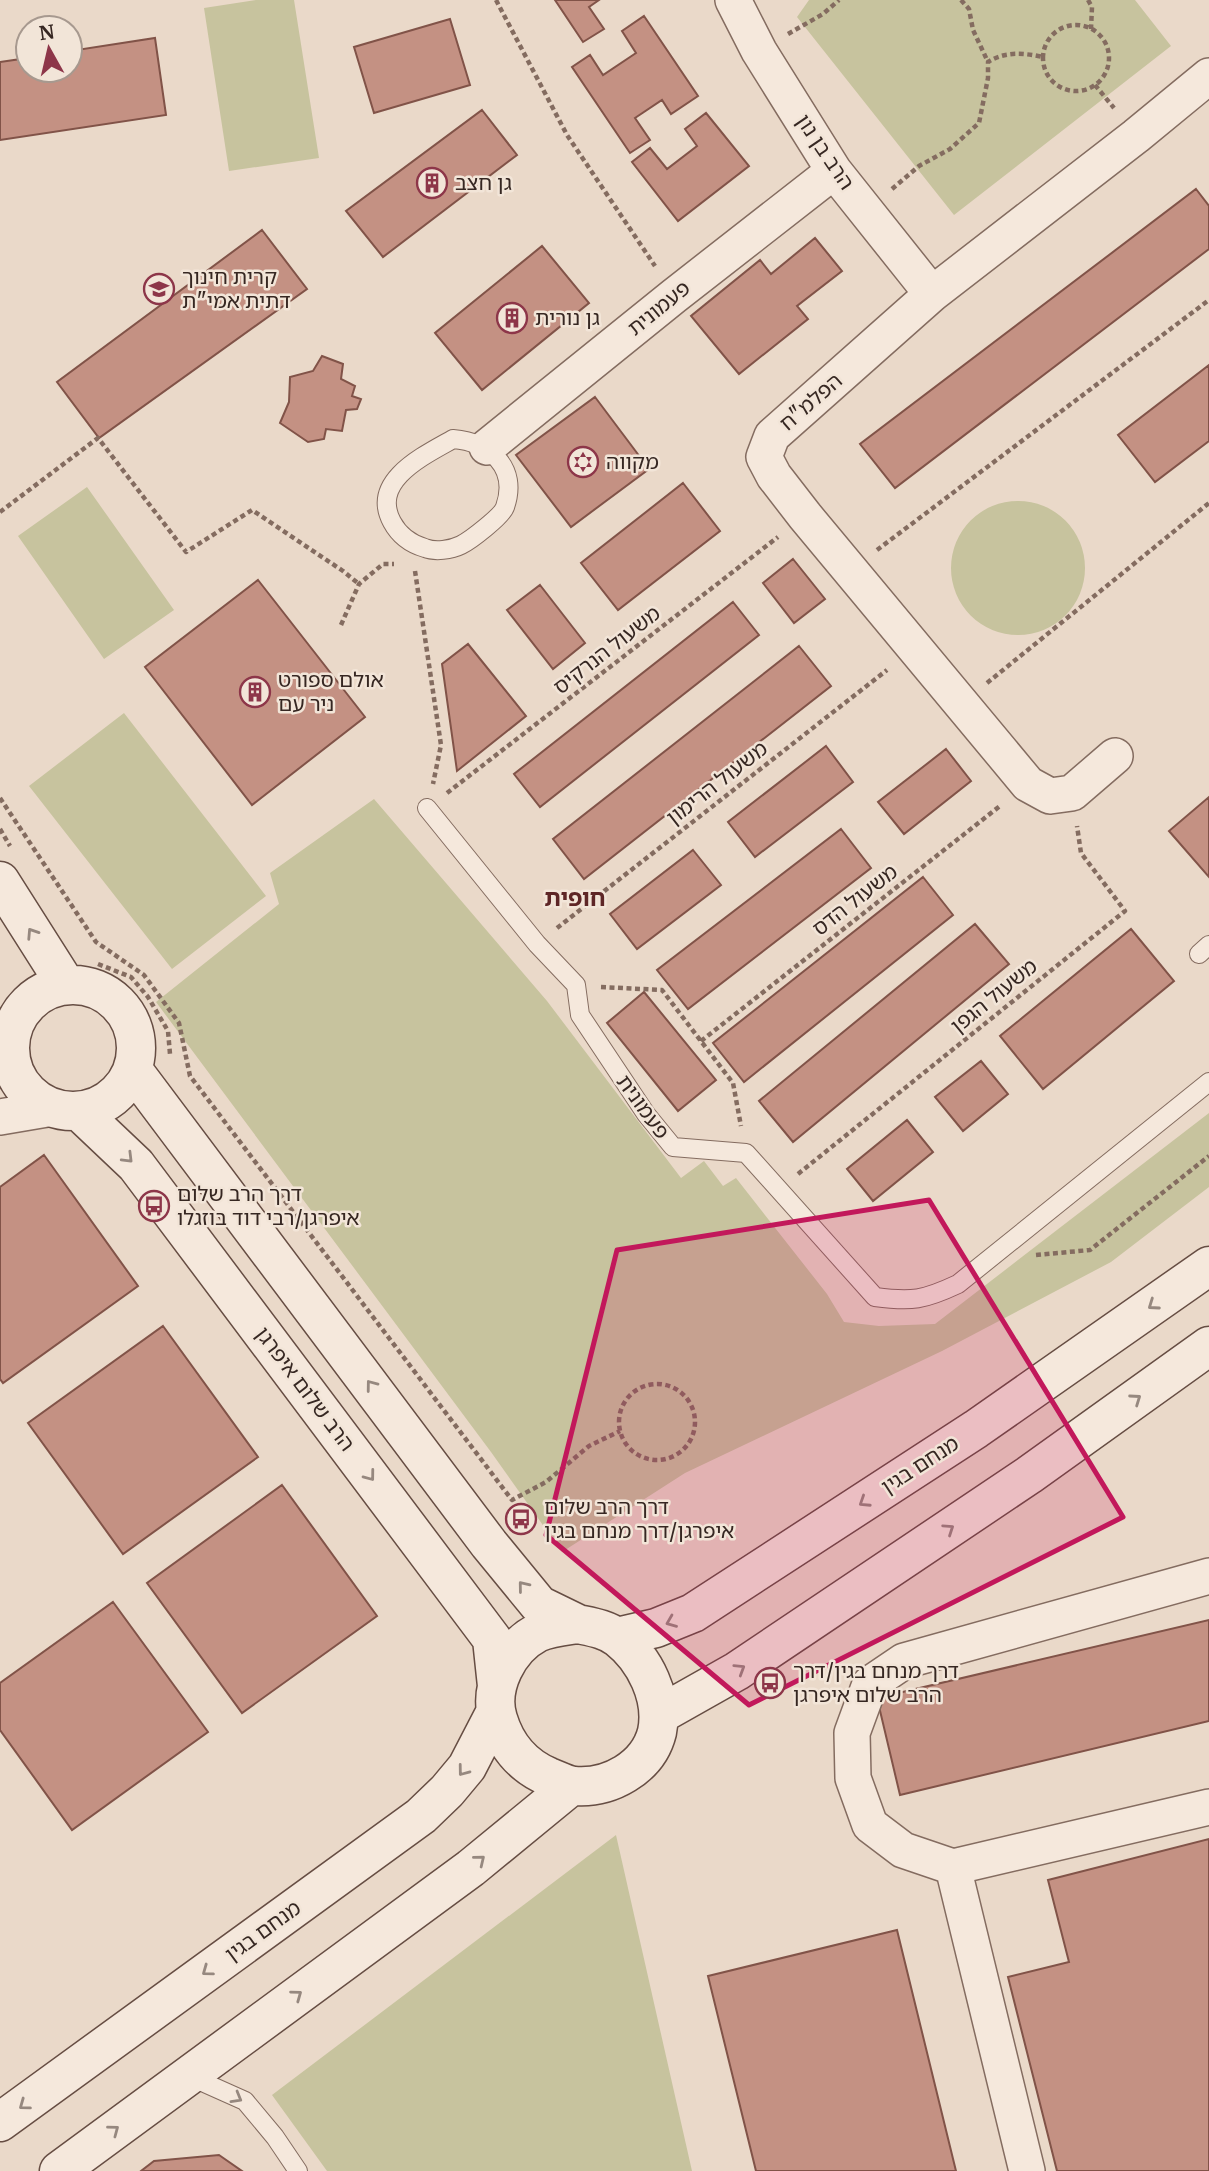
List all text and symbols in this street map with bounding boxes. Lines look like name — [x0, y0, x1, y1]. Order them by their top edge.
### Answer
north arrow — [14, 14, 84, 84]
text: N — [38, 19, 56, 45]
street label: הרב בן נון — [790, 109, 860, 195]
building icon: גן חצב — [415, 166, 449, 200]
place label: גן חצב — [455, 169, 512, 196]
place label: קרית חינוך דתית אמי"ת — [182, 263, 291, 314]
school or university icon: קרית חינוך דתית אמי"ת — [142, 272, 176, 306]
street label: פעמונית — [622, 274, 696, 341]
building icon: גן נורית — [495, 301, 529, 335]
place label: גן נורית — [535, 304, 600, 331]
street label: הפלמ"ח — [774, 367, 848, 436]
synagogue icon: מקווה — [566, 445, 600, 479]
place label: מקווה — [606, 448, 659, 475]
street label: משעול הנרקיס — [548, 599, 666, 700]
place label: אולם ספורט ניר עם — [278, 666, 384, 717]
building icon: אולם ספורט ניר עם — [238, 675, 272, 709]
street label: משעול הרימון — [661, 735, 773, 831]
street label: משעול הדס — [806, 858, 903, 941]
district label: חופית — [544, 883, 606, 912]
one-way arrow — [27, 928, 40, 941]
street label: משעול הגפן — [945, 952, 1043, 1039]
street label: פעמונית — [611, 1069, 676, 1144]
one-way arrow — [120, 1150, 133, 1163]
place label: דרך הרב שלום איפרגן/רבי דוד בוזגלו — [177, 1180, 360, 1231]
bus stop icon: דרך הרב שלום איפרגן/רבי דוד בוזגלו — [137, 1189, 171, 1223]
one-way arrow — [1148, 1297, 1161, 1309]
street label: הרב שלום איפרגן — [250, 1321, 361, 1456]
one-way arrow — [366, 1381, 379, 1393]
one-way arrow — [1128, 1394, 1141, 1407]
street label: מנחם בגין — [876, 1429, 964, 1500]
one-way arrow — [362, 1468, 375, 1480]
place label: דרך הרב שלום איפרגן/דרך מנחם בגין — [544, 1493, 734, 1544]
one-way arrow — [858, 1494, 871, 1507]
bus stop icon: דרך הרב שלום איפרגן/דרך מנחם בגין — [504, 1502, 538, 1536]
one-way arrow — [941, 1524, 954, 1537]
one-way arrow — [519, 1581, 532, 1593]
one-way arrow — [666, 1614, 678, 1628]
place label: דרך מנחם בגין/דרך הרב שלום איפרגן — [793, 1657, 959, 1708]
one-way arrow — [732, 1664, 745, 1677]
bus stop icon: דרך מנחם בגין/דרך הרב שלום איפרגן — [753, 1666, 787, 1700]
one-way arrow — [458, 1763, 471, 1776]
one-way arrow — [472, 1856, 485, 1868]
street label: מנחם בגין — [219, 1894, 306, 1967]
one-way arrow — [203, 1963, 215, 1975]
one-way arrow — [289, 1991, 302, 2003]
one-way arrow — [229, 2090, 242, 2103]
one-way arrow — [19, 2097, 31, 2109]
one-way arrow — [106, 2126, 119, 2138]

